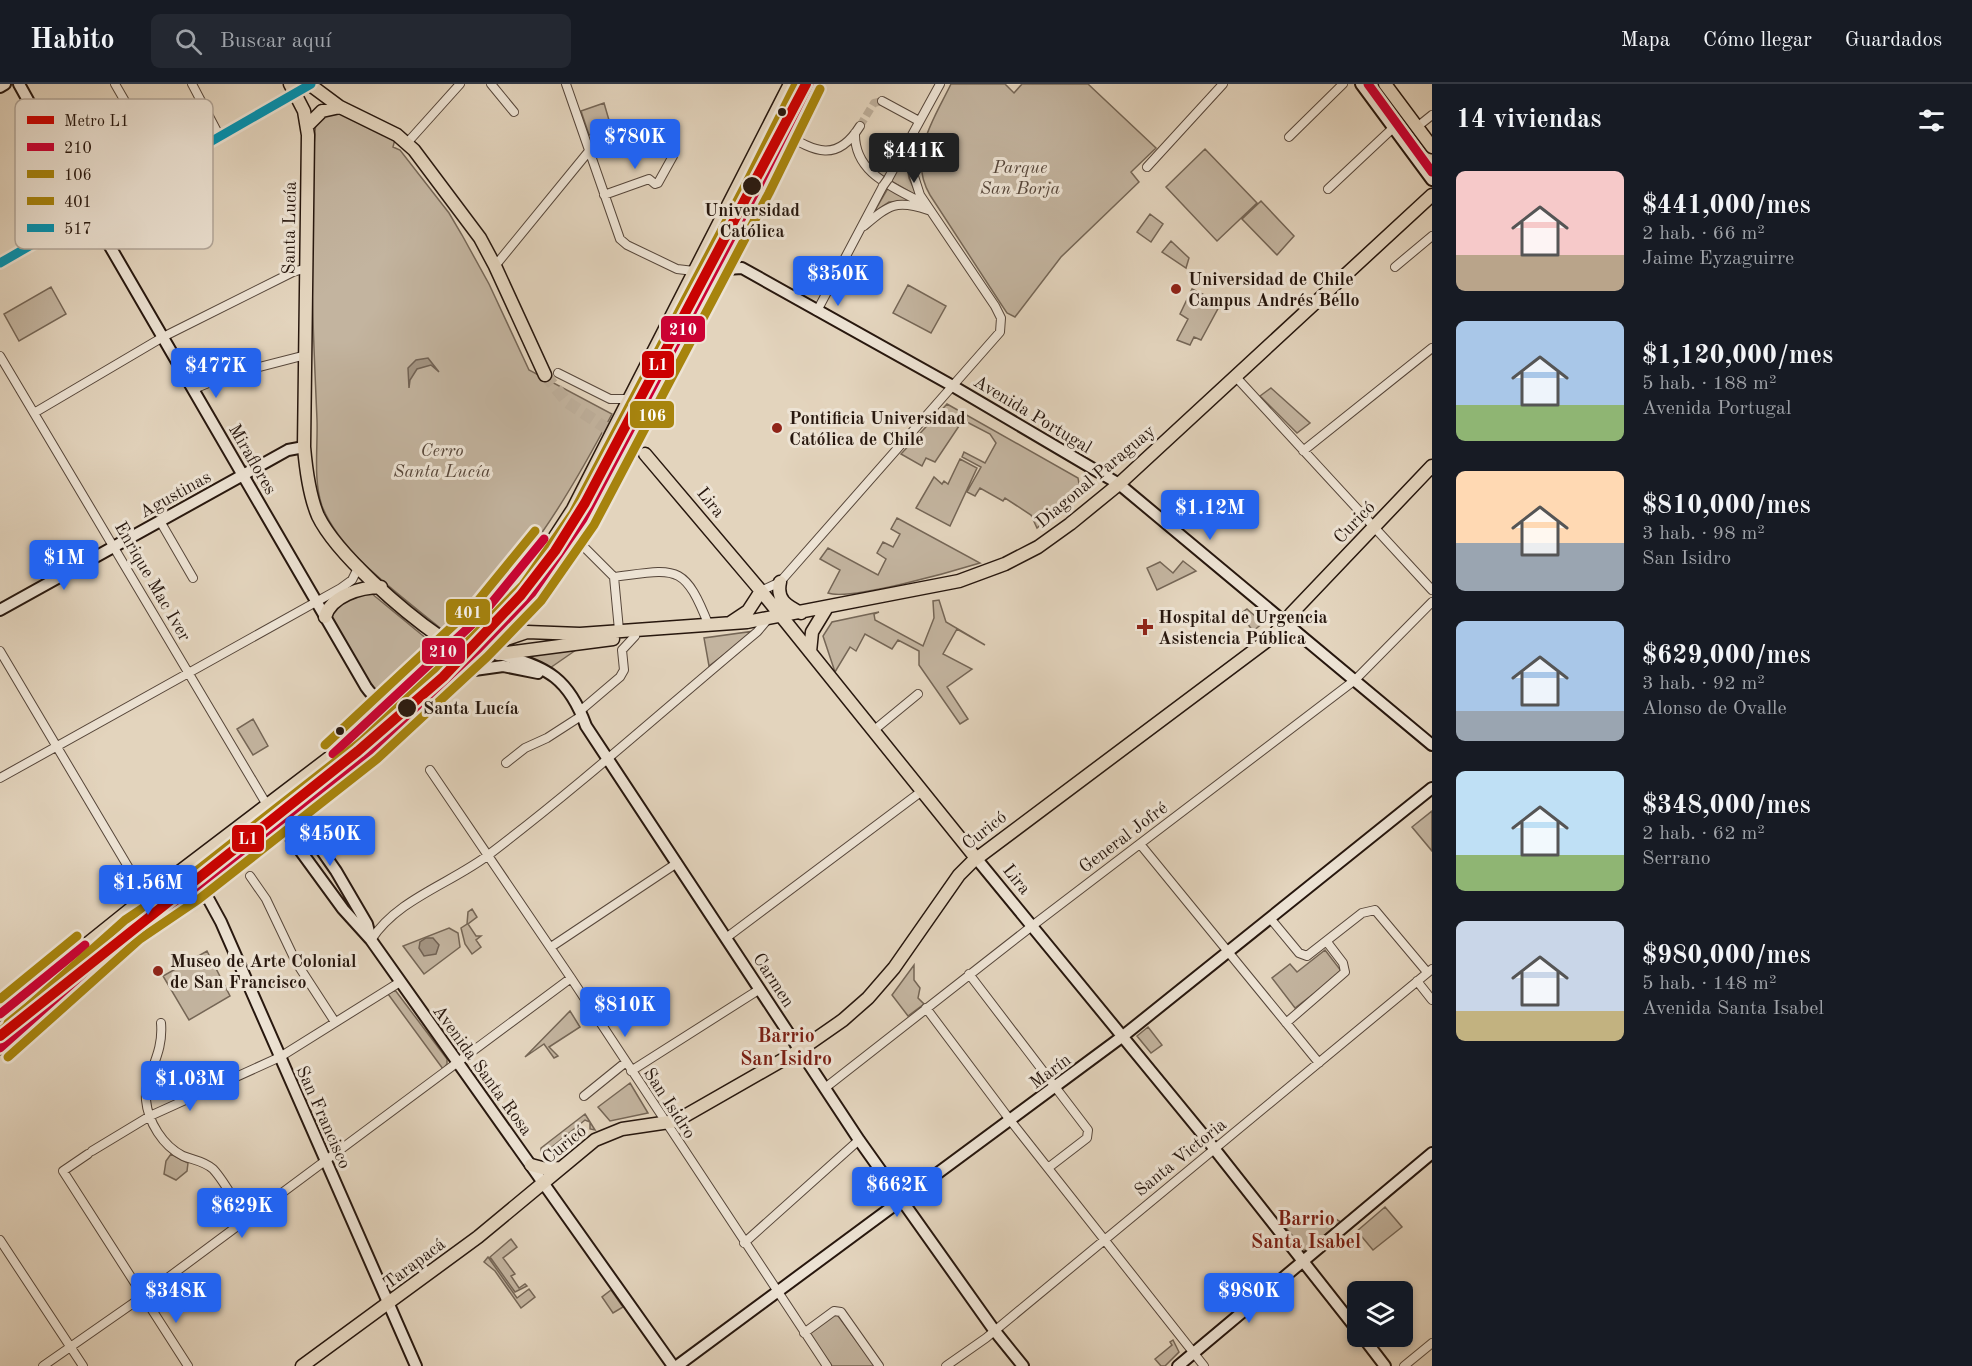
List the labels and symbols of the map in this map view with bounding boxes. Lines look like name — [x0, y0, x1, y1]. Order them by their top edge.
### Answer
legend — [15, 99, 213, 249]
unlabelled marker — [776, 106, 788, 118]
text: Metro L1 — [64, 114, 129, 130]
pin: $780K — [593, 119, 677, 170]
pin: $441K — [872, 133, 956, 184]
text: 210 — [64, 141, 92, 157]
park label: Parque San Borja — [980, 159, 1060, 198]
text: 106 — [64, 168, 92, 184]
marker: Universidad Católica — [741, 175, 763, 197]
street label: Santa Lucía — [280, 181, 300, 275]
text: 401 — [64, 195, 92, 211]
place label: Universidad Católica — [704, 202, 800, 241]
text: 517 — [64, 222, 92, 238]
pin: $350K — [796, 256, 880, 307]
place label: Universidad de Chile Campus Andrés Bello — [1188, 271, 1360, 310]
marker: Universidad de Chile Campus Andrés Bello — [1169, 282, 1183, 296]
line badge: 210 — [660, 315, 706, 343]
text: 210 — [669, 323, 697, 339]
pin: $477K — [174, 348, 258, 399]
line badge: L1 — [641, 350, 675, 379]
text: L1 — [648, 358, 668, 374]
street label: Avenida Portugal — [970, 373, 1095, 457]
line badge: 106 — [629, 400, 675, 429]
text: 106 — [638, 409, 666, 425]
place label: Pontificia Universidad Católica de Chile — [789, 410, 966, 449]
street label: Miraflores — [225, 421, 280, 498]
marker: Pontificia Universidad Católica de Chile — [770, 421, 784, 435]
street label: Diagonal Paraguay — [1033, 422, 1159, 532]
park label: Cerro Santa Lucía — [393, 442, 491, 481]
street label: Agustinas — [137, 468, 214, 522]
street label: Lira — [693, 484, 728, 521]
pin: $1.12M — [1161, 490, 1259, 541]
street label: Curicó — [1331, 498, 1379, 547]
street label: Enrique Mac Iver — [111, 519, 194, 645]
pin: $1M — [35, 540, 93, 591]
line badge: 401 — [445, 598, 491, 626]
text: 401 — [454, 606, 482, 622]
place label: Hospital de Urgencia Asistencia Pública — [1158, 609, 1328, 648]
marker: Hospital de Urgencia Asistencia Pública — [1136, 618, 1154, 636]
line badge: 210 — [421, 637, 466, 665]
text: 210 — [429, 645, 457, 661]
marker: Santa Lucía — [396, 697, 418, 719]
place label: Santa Lucía — [423, 700, 519, 718]
unlabelled marker — [334, 725, 346, 737]
street label: General Jofré — [1076, 799, 1171, 877]
street label: Curicó — [959, 808, 1010, 853]
pin: $450K — [288, 816, 372, 867]
line badge: L1 — [231, 824, 265, 853]
text: L1 — [238, 832, 258, 848]
street label: Lira — [999, 861, 1034, 898]
pin: $1.56M — [99, 865, 197, 916]
street label: Carmen — [749, 950, 797, 1011]
place label: Museo de Arte Colonial de San Francisco — [170, 953, 357, 992]
marker: Museo de Arte Colonial de San Francisco — [151, 964, 165, 978]
pin: $810K — [583, 987, 667, 1038]
street label: Avenida Santa Rosa — [429, 1002, 535, 1139]
district label: Barrio San Isidro — [740, 1027, 832, 1070]
street label: Marín — [1027, 1051, 1075, 1093]
pin: $1.03M — [141, 1061, 239, 1112]
street label: San Francisco — [292, 1063, 354, 1171]
street label: San Isidro — [640, 1065, 699, 1142]
street label: Santa Victoria — [1131, 1115, 1230, 1200]
street label: Curicó — [539, 1122, 590, 1168]
pin: $662K — [855, 1167, 939, 1218]
pin: $629K — [200, 1188, 284, 1239]
district label: Barrio Santa Isabel — [1251, 1210, 1361, 1253]
street label: Tarapacá — [380, 1235, 449, 1293]
pin: $348K — [134, 1273, 218, 1324]
pin: $980K — [1207, 1273, 1291, 1324]

